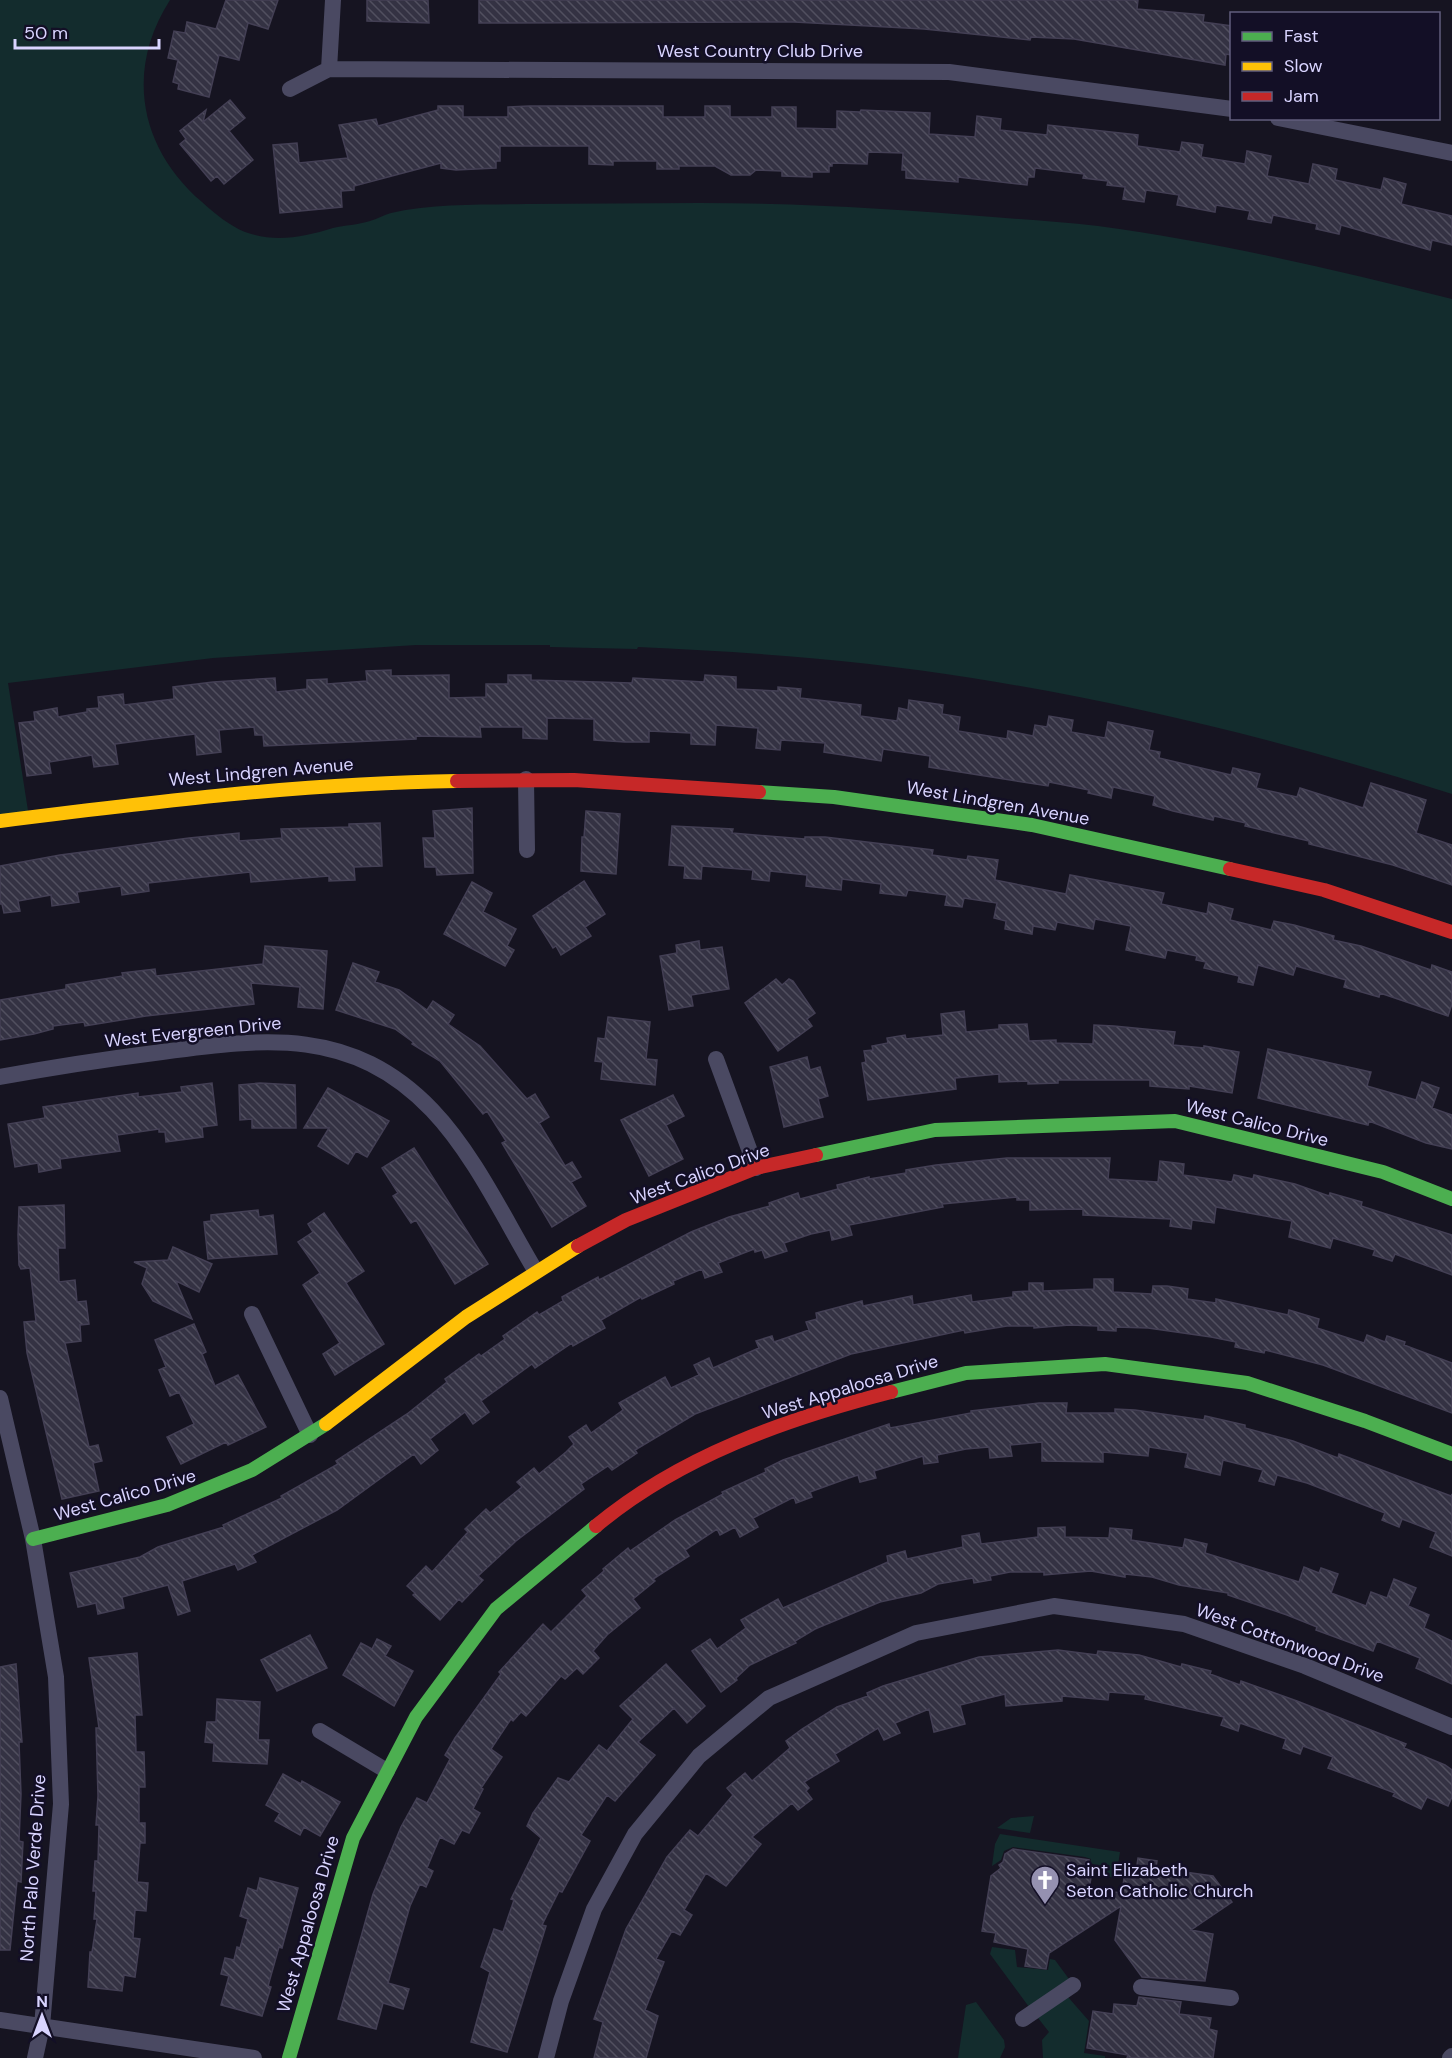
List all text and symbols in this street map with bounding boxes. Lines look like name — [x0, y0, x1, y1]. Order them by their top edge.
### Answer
scale bar — [15, 12, 159, 50]
legend — [1230, 12, 1440, 120]
text: 50 m — [24, 21, 68, 45]
text: Fast — [1284, 24, 1319, 48]
street label: West Country Club Drive — [657, 39, 863, 63]
text: Slow — [1284, 54, 1323, 78]
text: Jam — [1284, 84, 1319, 108]
street label: West Lindgren Avenue — [168, 752, 354, 792]
street label: West Lindgren Avenue — [905, 775, 1091, 831]
street label: West Evergreen Drive — [103, 1011, 283, 1053]
street label: West Calico Drive — [1183, 1094, 1331, 1152]
street label: West Calico Drive — [627, 1138, 773, 1210]
street label: West Appaloosa Drive — [759, 1349, 941, 1425]
street label: West Calico Drive — [51, 1463, 199, 1527]
street label: West Cottonwood Drive — [1193, 1598, 1387, 1688]
street label: North Palo Verde Drive — [14, 1774, 52, 1962]
street label: West Appaloosa Drive — [271, 1833, 345, 2015]
place label: Saint Elizabeth Seton Catholic Church — [1066, 1858, 1253, 1903]
church icon: Saint Elizabeth Seton Catholic Church — [1029, 1864, 1061, 1906]
north arrow — [12, 1986, 72, 2046]
text: N — [36, 1991, 48, 2012]

